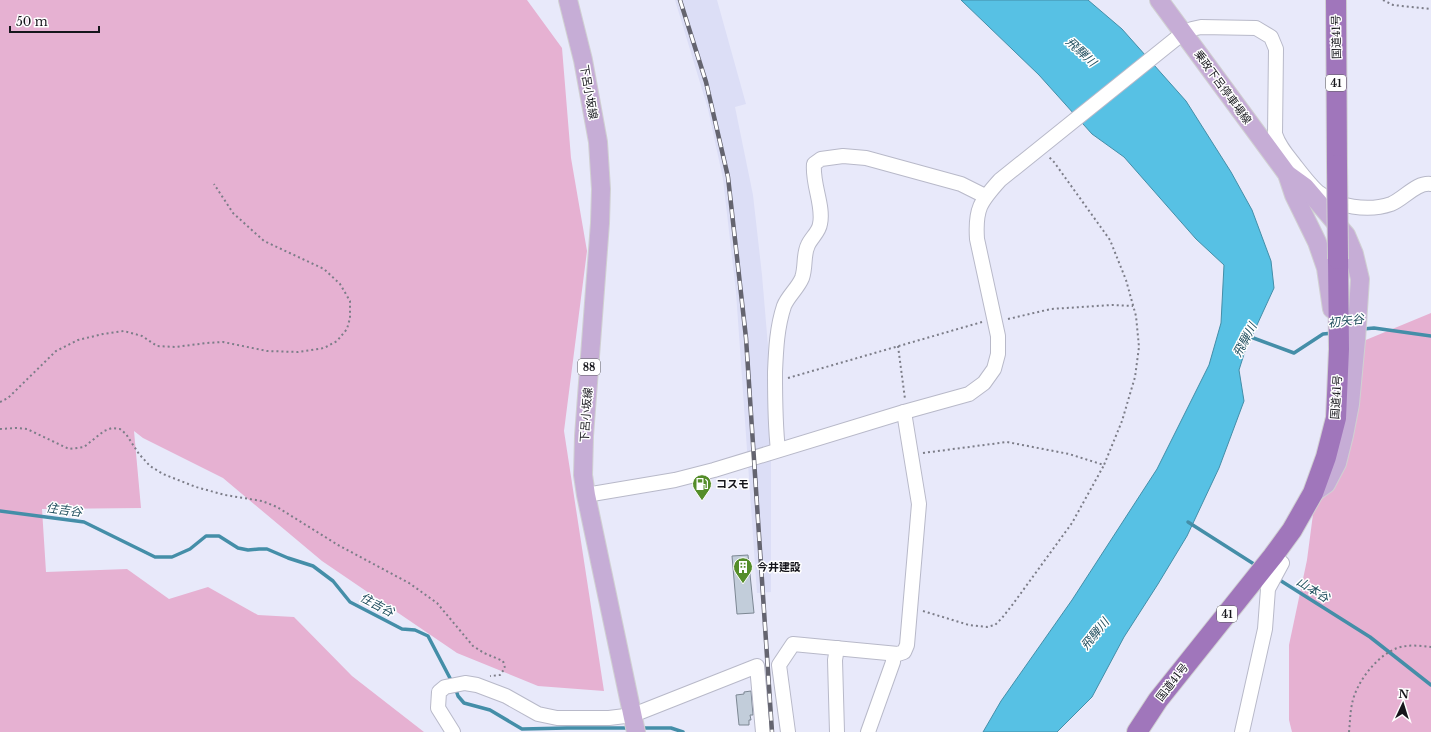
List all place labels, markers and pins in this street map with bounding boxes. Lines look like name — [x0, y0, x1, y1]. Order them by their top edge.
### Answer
fuel station icon: コスモ — [691, 473, 713, 501]
place label: コスモ — [716, 477, 749, 491]
building icon: 今井建設 — [732, 556, 754, 584]
place label: 今井建設 — [757, 560, 801, 574]

